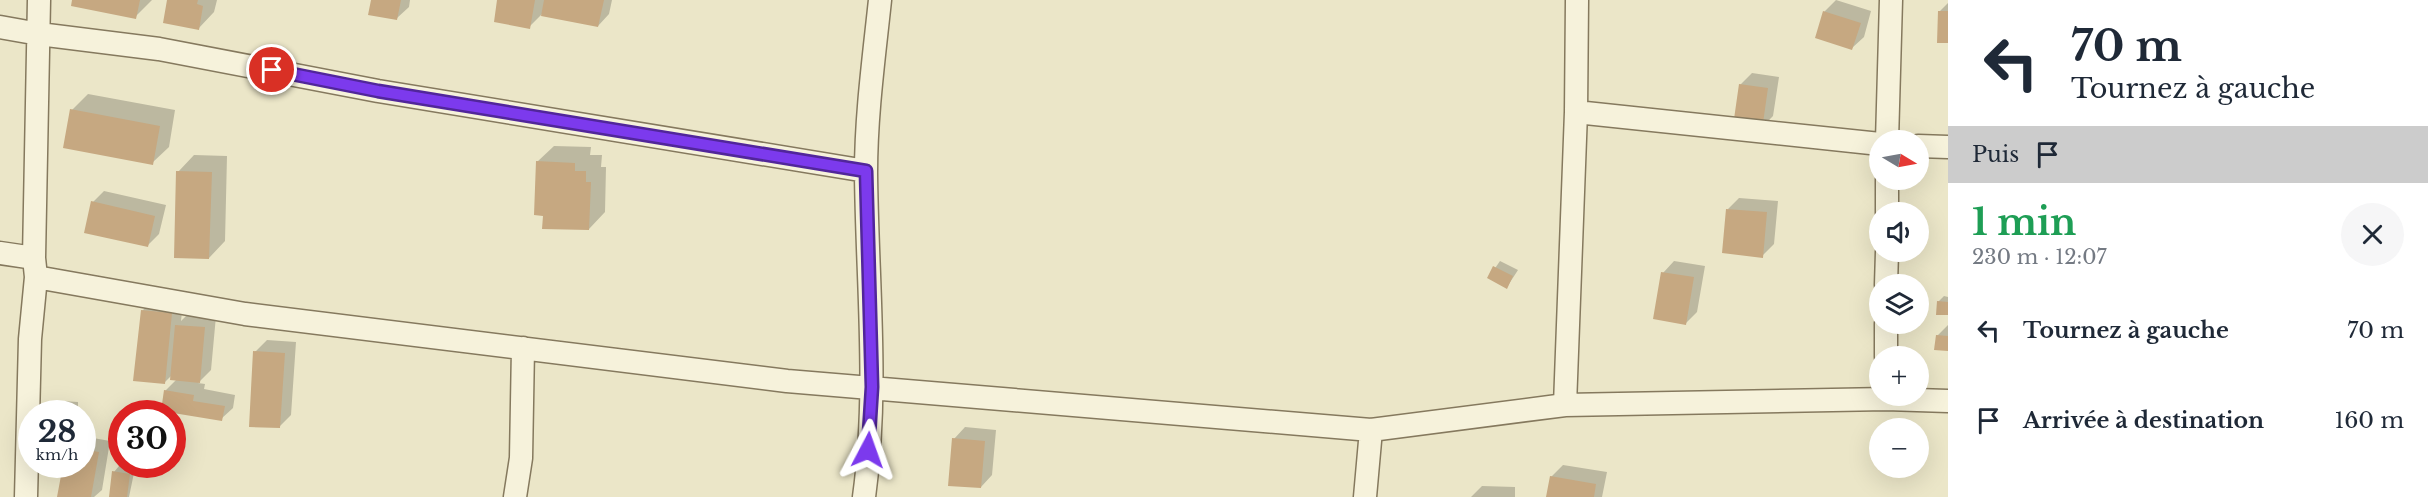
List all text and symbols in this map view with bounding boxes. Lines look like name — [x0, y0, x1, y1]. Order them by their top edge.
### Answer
text: 70 m — [2071, 20, 2182, 72]
icon: left — [1972, 24, 2050, 102]
pin — [246, 44, 297, 95]
icon: arrive — [255, 53, 288, 86]
text: Tournez à gauche — [2071, 72, 2315, 105]
north arrow — [1869, 130, 1929, 190]
map controls — [1869, 130, 1929, 478]
icon: arrive — [2031, 138, 2064, 171]
text: Puis — [1972, 141, 2019, 168]
text: 1 min — [1972, 200, 2076, 245]
button: sound — [1869, 202, 1929, 262]
button: close — [2341, 203, 2404, 266]
text: 230 m · 12:07 — [1972, 245, 2107, 269]
button: layers — [1869, 274, 1929, 334]
icon: left — [1972, 314, 2005, 347]
text: Tournez à gauche — [2023, 317, 2229, 344]
text: 70 m — [2347, 317, 2404, 344]
button: + — [1869, 346, 1929, 406]
speed limit sign: 30 — [108, 400, 186, 478]
icon: arrive — [1972, 404, 2005, 437]
text: Arrivée à destination — [2023, 407, 2264, 434]
text: 160 m — [2334, 407, 2404, 434]
text: 28 — [38, 413, 76, 450]
position arrow — [836, 418, 900, 482]
button: − — [1869, 418, 1929, 478]
text: km/h — [36, 445, 78, 464]

